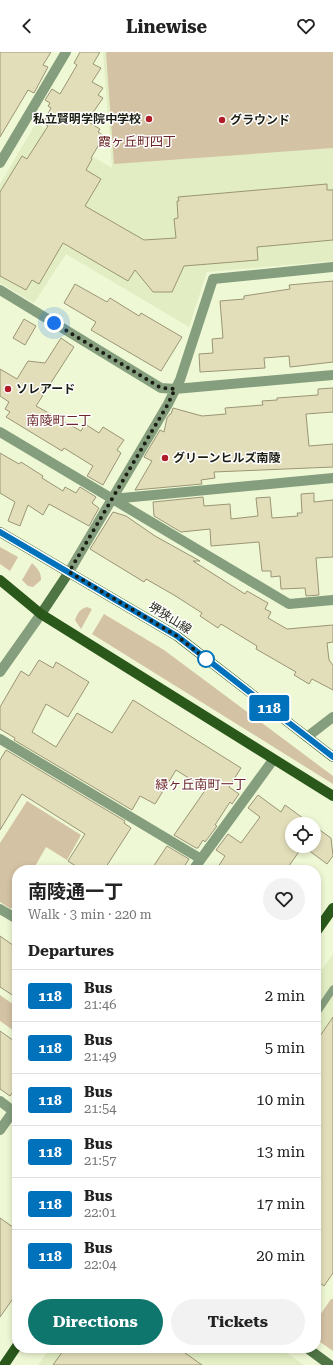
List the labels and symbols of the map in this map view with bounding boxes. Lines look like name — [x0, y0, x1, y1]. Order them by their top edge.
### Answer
place label: 私立賢明学院中学校 — [33, 112, 141, 126]
place label: グラウンド — [230, 113, 290, 127]
marker: 私立賢明学院中学校 — [144, 114, 154, 124]
marker: グラウンド — [217, 115, 227, 125]
district label: 霞ヶ丘町四丁 — [98, 134, 176, 149]
your location — [44, 313, 64, 333]
place label: ソレアード — [16, 382, 75, 396]
marker: ソレアード — [3, 384, 13, 394]
district label: 南陵町二丁 — [26, 413, 92, 428]
place label: グリーンヒルズ南陵 — [173, 451, 280, 465]
marker: グリーンヒルズ南陵 — [160, 453, 170, 463]
street label: 堺狭山線 — [146, 599, 194, 637]
unlabelled marker — [197, 650, 215, 668]
line badge: 118 — [246, 695, 292, 721]
district label: 緑ヶ丘南町一丁 — [155, 777, 247, 792]

